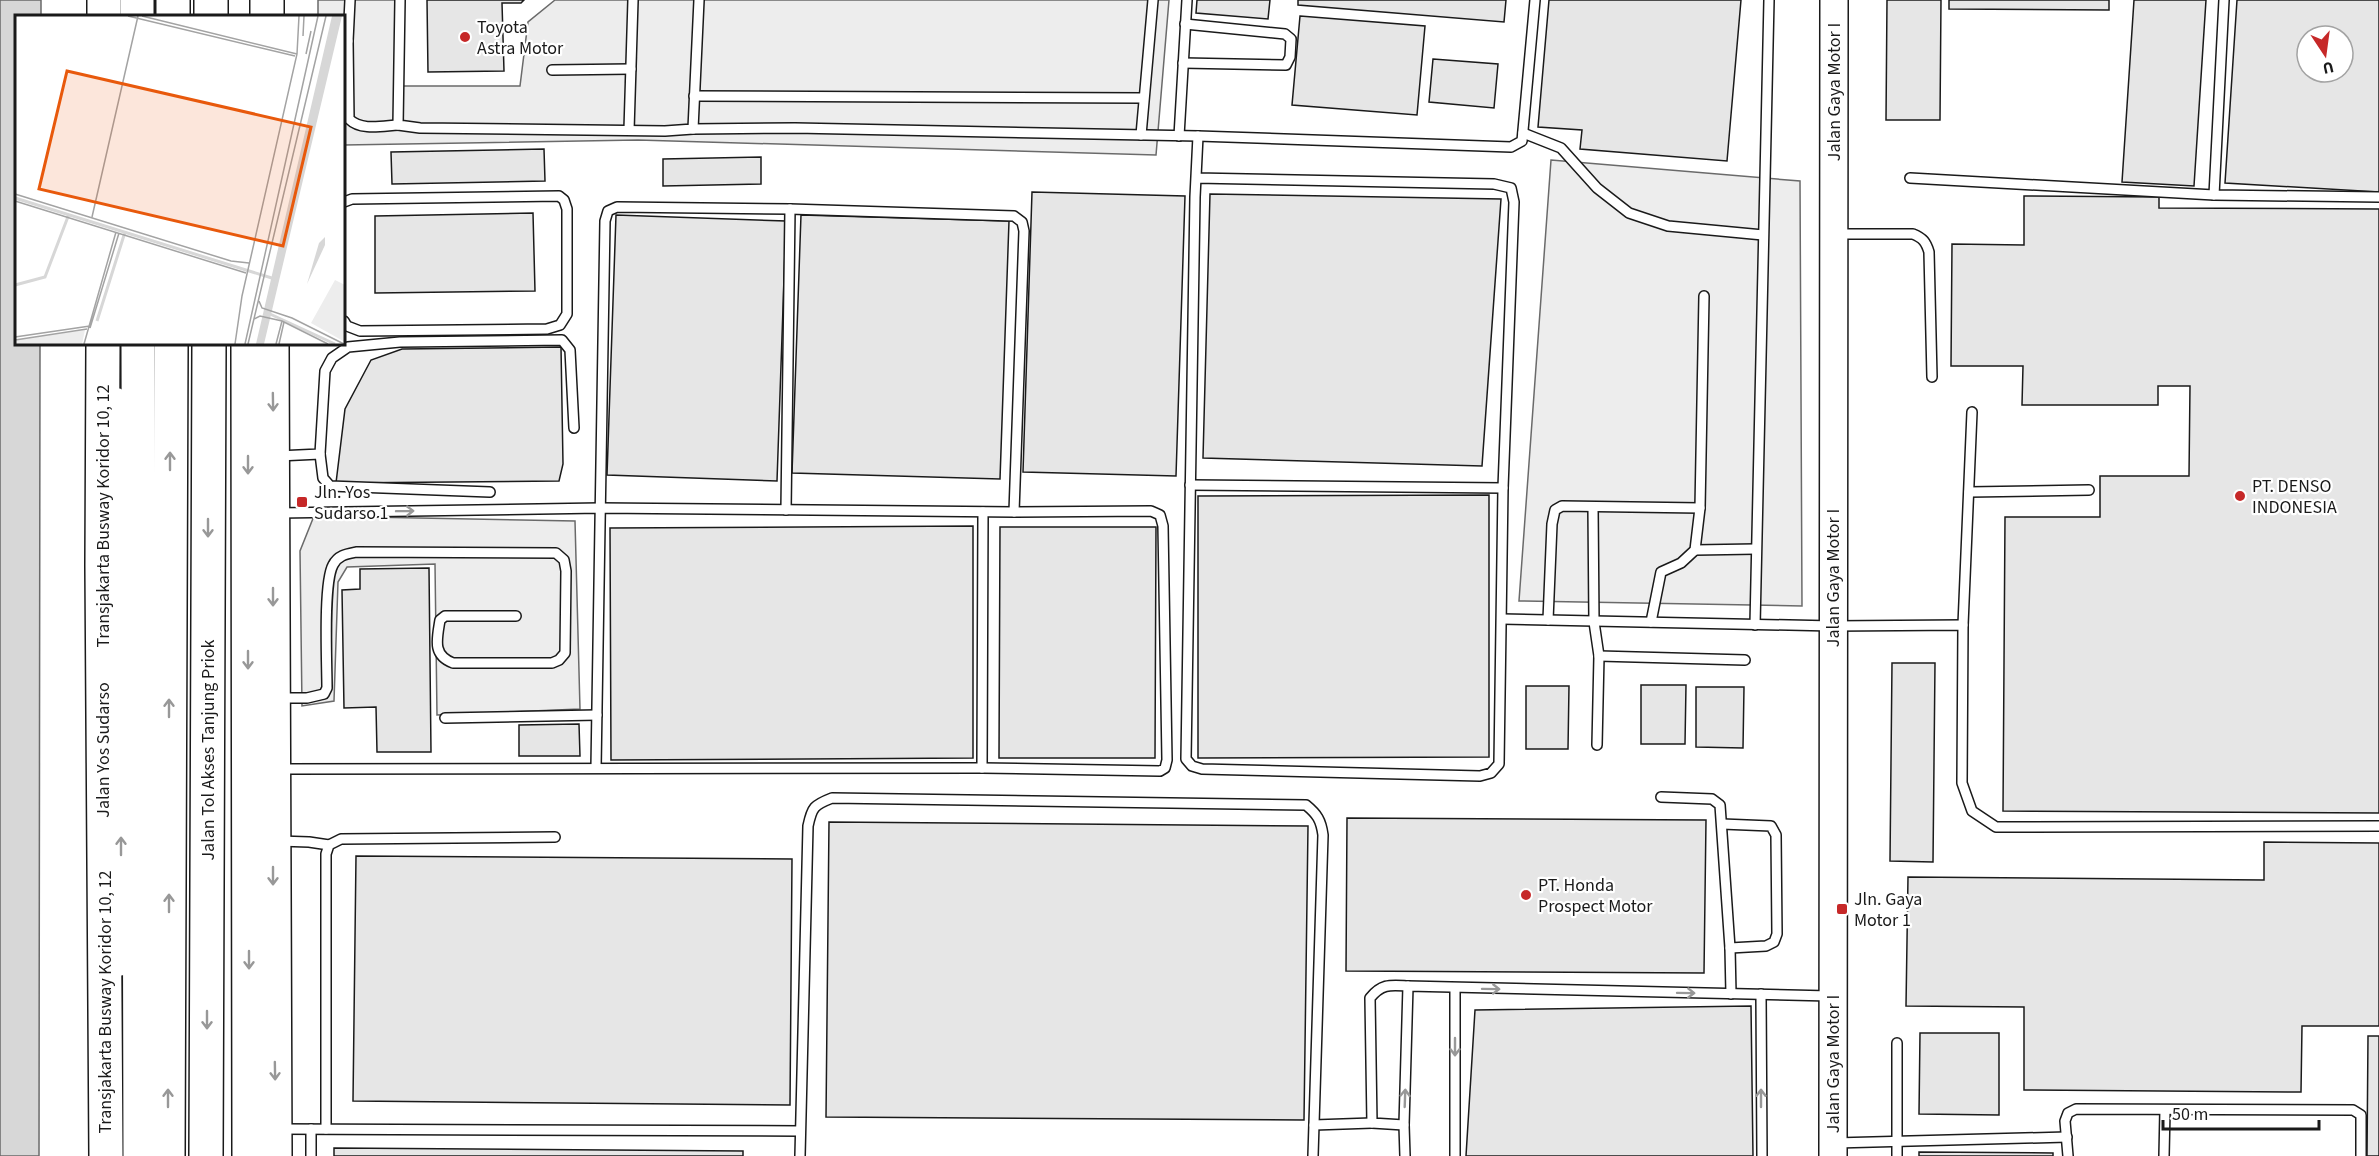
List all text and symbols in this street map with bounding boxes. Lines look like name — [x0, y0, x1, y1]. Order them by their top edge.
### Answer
inset map — [15, 15, 345, 345]
place label: Toyota Astra Motor — [477, 15, 564, 61]
street label: Jalan Gaya Motor I — [1822, 23, 1847, 161]
north arrow — [2295, 24, 2355, 84]
marker: Toyota Astra Motor — [458, 30, 472, 44]
text: U — [2320, 56, 2336, 80]
street label: Transjakarta Busway Koridor 10, 12 — [91, 384, 116, 647]
one-way arrow — [267, 391, 279, 411]
one-way arrow — [165, 452, 176, 472]
one-way arrow — [242, 454, 254, 474]
place label: PT. DENSO INDONESIA — [2252, 474, 2337, 520]
place label: Jln. Yos Sudarso 1 — [314, 480, 389, 526]
marker: PT. DENSO INDONESIA — [2233, 489, 2247, 503]
marker: Jln. Yos Sudarso 1 — [295, 495, 309, 509]
one-way arrow — [395, 505, 415, 517]
street label: Jalan Gaya Motor I — [1821, 509, 1846, 647]
one-way arrow — [203, 517, 214, 537]
one-way arrow — [267, 586, 279, 606]
street label: Jalan Tol Akses Tanjung Priok — [196, 639, 221, 861]
one-way arrow — [242, 649, 254, 669]
street label: Jalan Yos Sudarso — [91, 682, 116, 818]
one-way arrow — [163, 698, 175, 718]
one-way arrow — [115, 836, 127, 856]
one-way arrow — [267, 865, 279, 885]
street label: Transjakarta Busway Koridor 10, 12 — [93, 870, 118, 1133]
place label: PT. Honda Prospect Motor — [1538, 873, 1653, 919]
place label: Jln. Gaya Motor 1 — [1854, 887, 1922, 933]
marker: PT. Honda Prospect Motor — [1519, 888, 1533, 902]
one-way arrow — [163, 893, 175, 913]
marker: Jln. Gaya Motor 1 — [1835, 902, 1849, 916]
one-way arrow — [243, 949, 255, 969]
one-way arrow — [1481, 983, 1501, 995]
one-way arrow — [1676, 987, 1696, 999]
street label: Jalan Gaya Motor I — [1821, 995, 1846, 1133]
one-way arrow — [201, 1009, 212, 1029]
one-way arrow — [1449, 1037, 1461, 1057]
one-way arrow — [269, 1060, 281, 1080]
one-way arrow — [162, 1088, 174, 1108]
one-way arrow — [1399, 1088, 1410, 1108]
one-way arrow — [1756, 1088, 1767, 1108]
scale bar — [2163, 1093, 2319, 1131]
text: 50 m — [2172, 1102, 2208, 1127]

